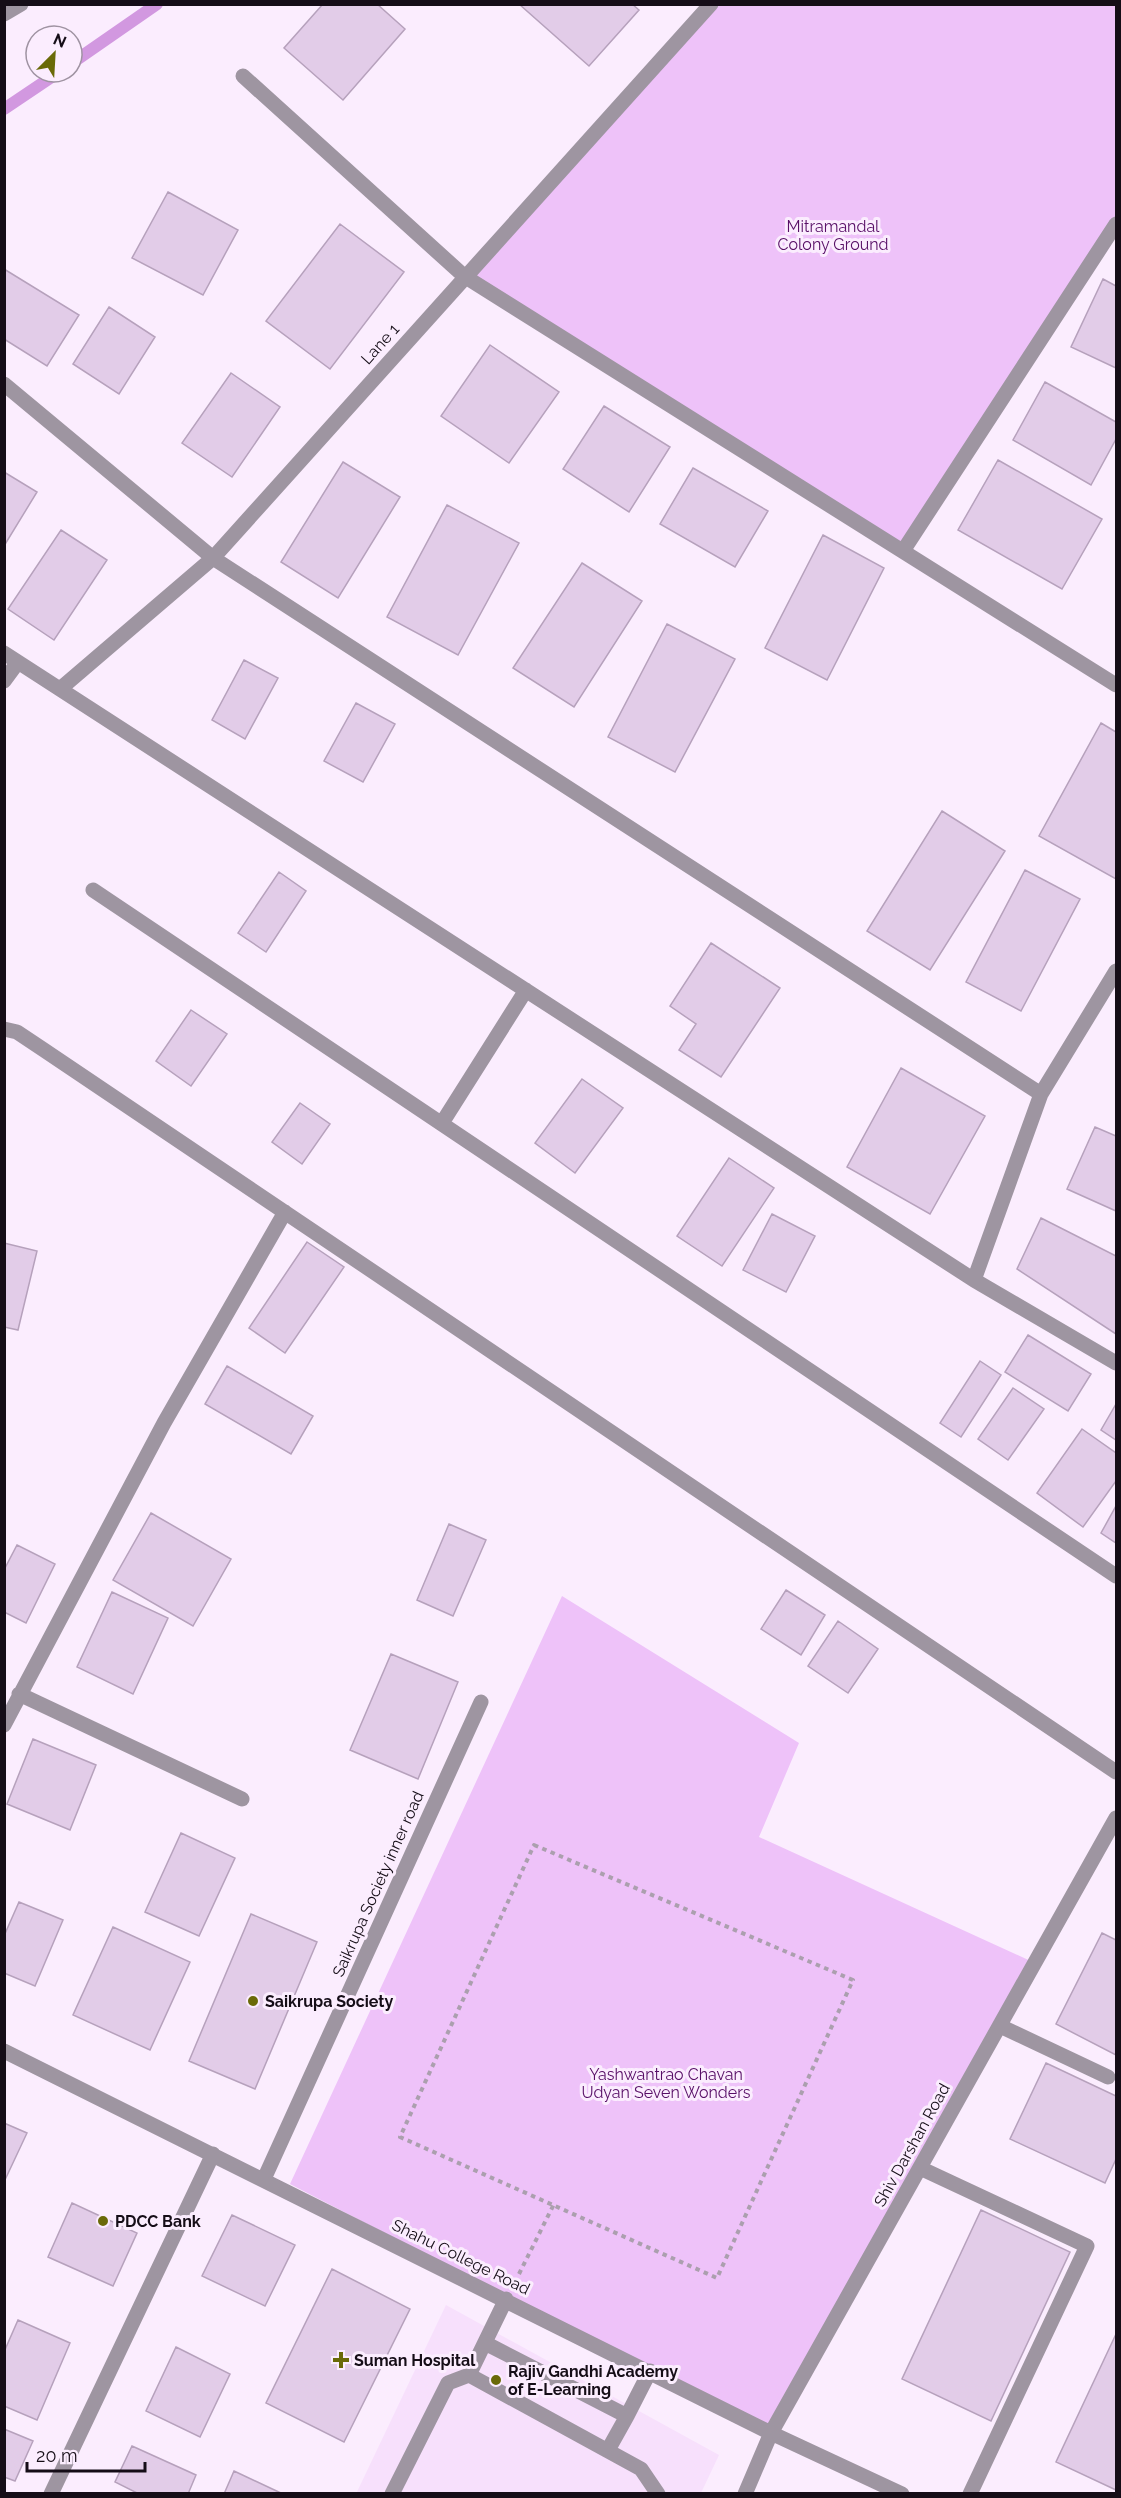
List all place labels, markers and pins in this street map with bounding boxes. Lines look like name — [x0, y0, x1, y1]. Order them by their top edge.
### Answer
place label: Saikrupa Society — [265, 1992, 393, 2011]
marker: Saikrupa Society — [246, 1994, 260, 2008]
place label: PDCC Bank — [115, 2212, 201, 2231]
marker: PDCC Bank — [96, 2214, 110, 2228]
marker: Suman Hospital — [332, 2351, 350, 2369]
place label: Suman Hospital — [354, 2351, 476, 2370]
place label: Rajiv Gandhi Academy of E-Learning — [508, 2362, 678, 2399]
marker: Rajiv Gandhi Academy of E-Learning — [489, 2373, 503, 2387]

